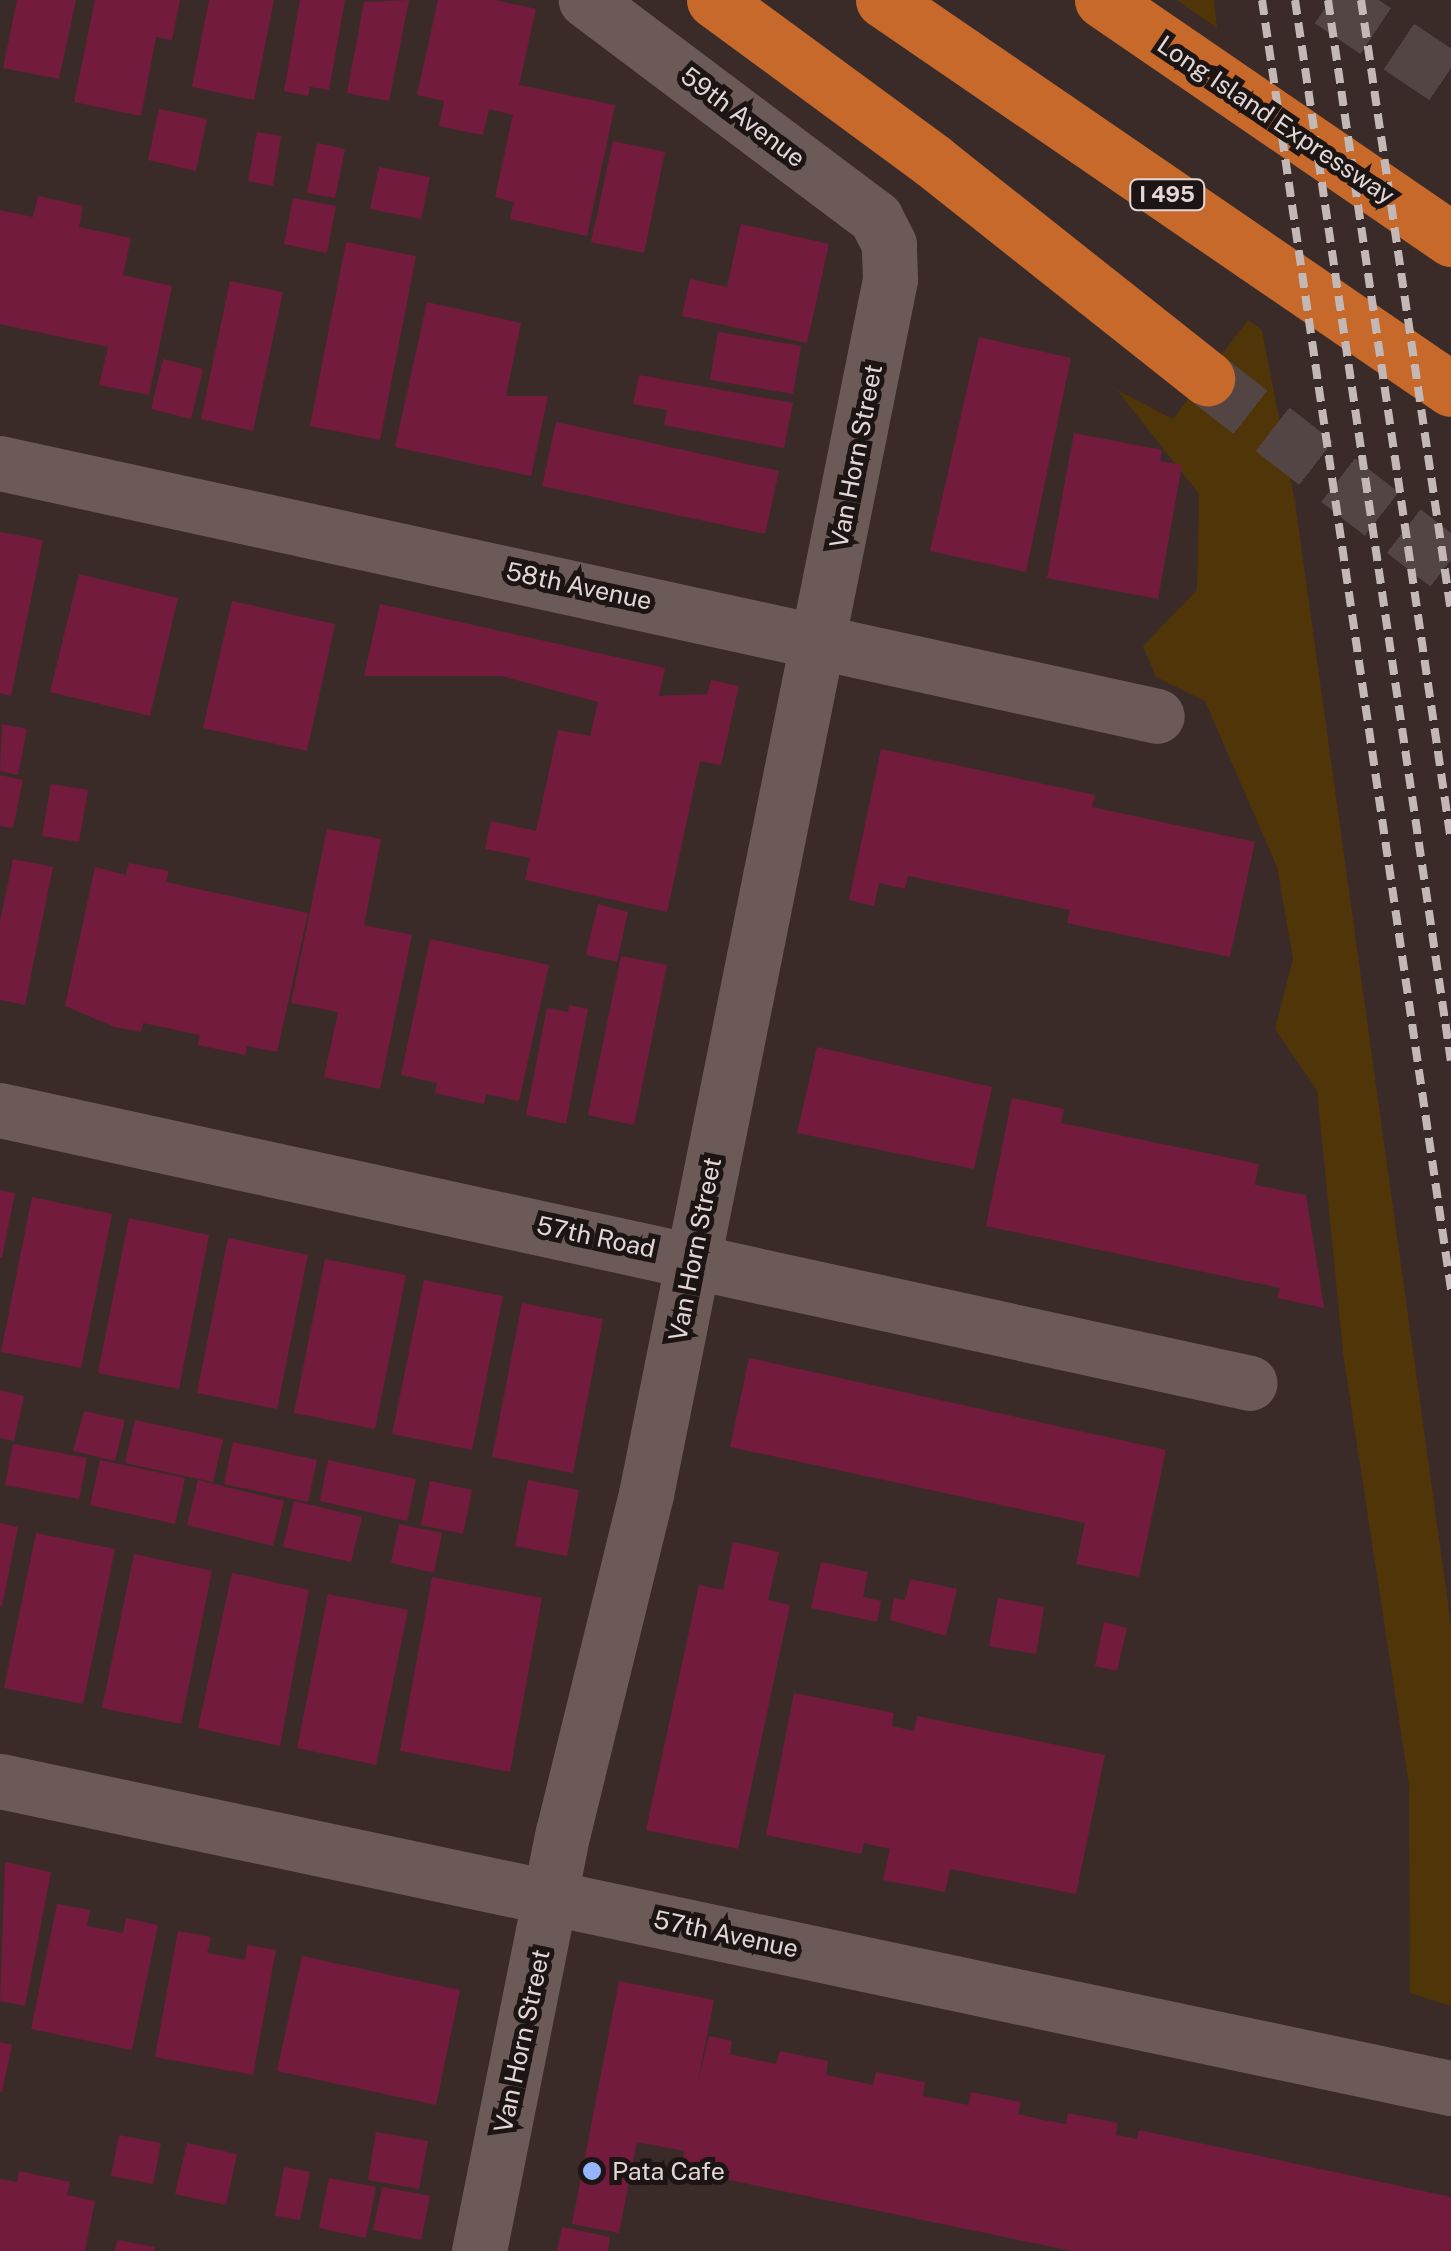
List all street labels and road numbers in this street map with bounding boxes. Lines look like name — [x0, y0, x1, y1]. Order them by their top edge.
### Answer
street label: Long Island Expressway — [1152, 29, 1400, 211]
street label: 59th Avenue — [675, 61, 811, 173]
road number: I 495 — [1127, 178, 1207, 212]
street label: Van Horn Street — [823, 362, 889, 550]
street label: 58th Avenue — [503, 556, 655, 616]
street label: Van Horn Street — [662, 1155, 728, 1343]
street label: 57th Road — [534, 1210, 658, 1264]
street label: 57th Avenue — [651, 1904, 801, 1964]
street label: Van Horn Street — [488, 1947, 556, 2135]

